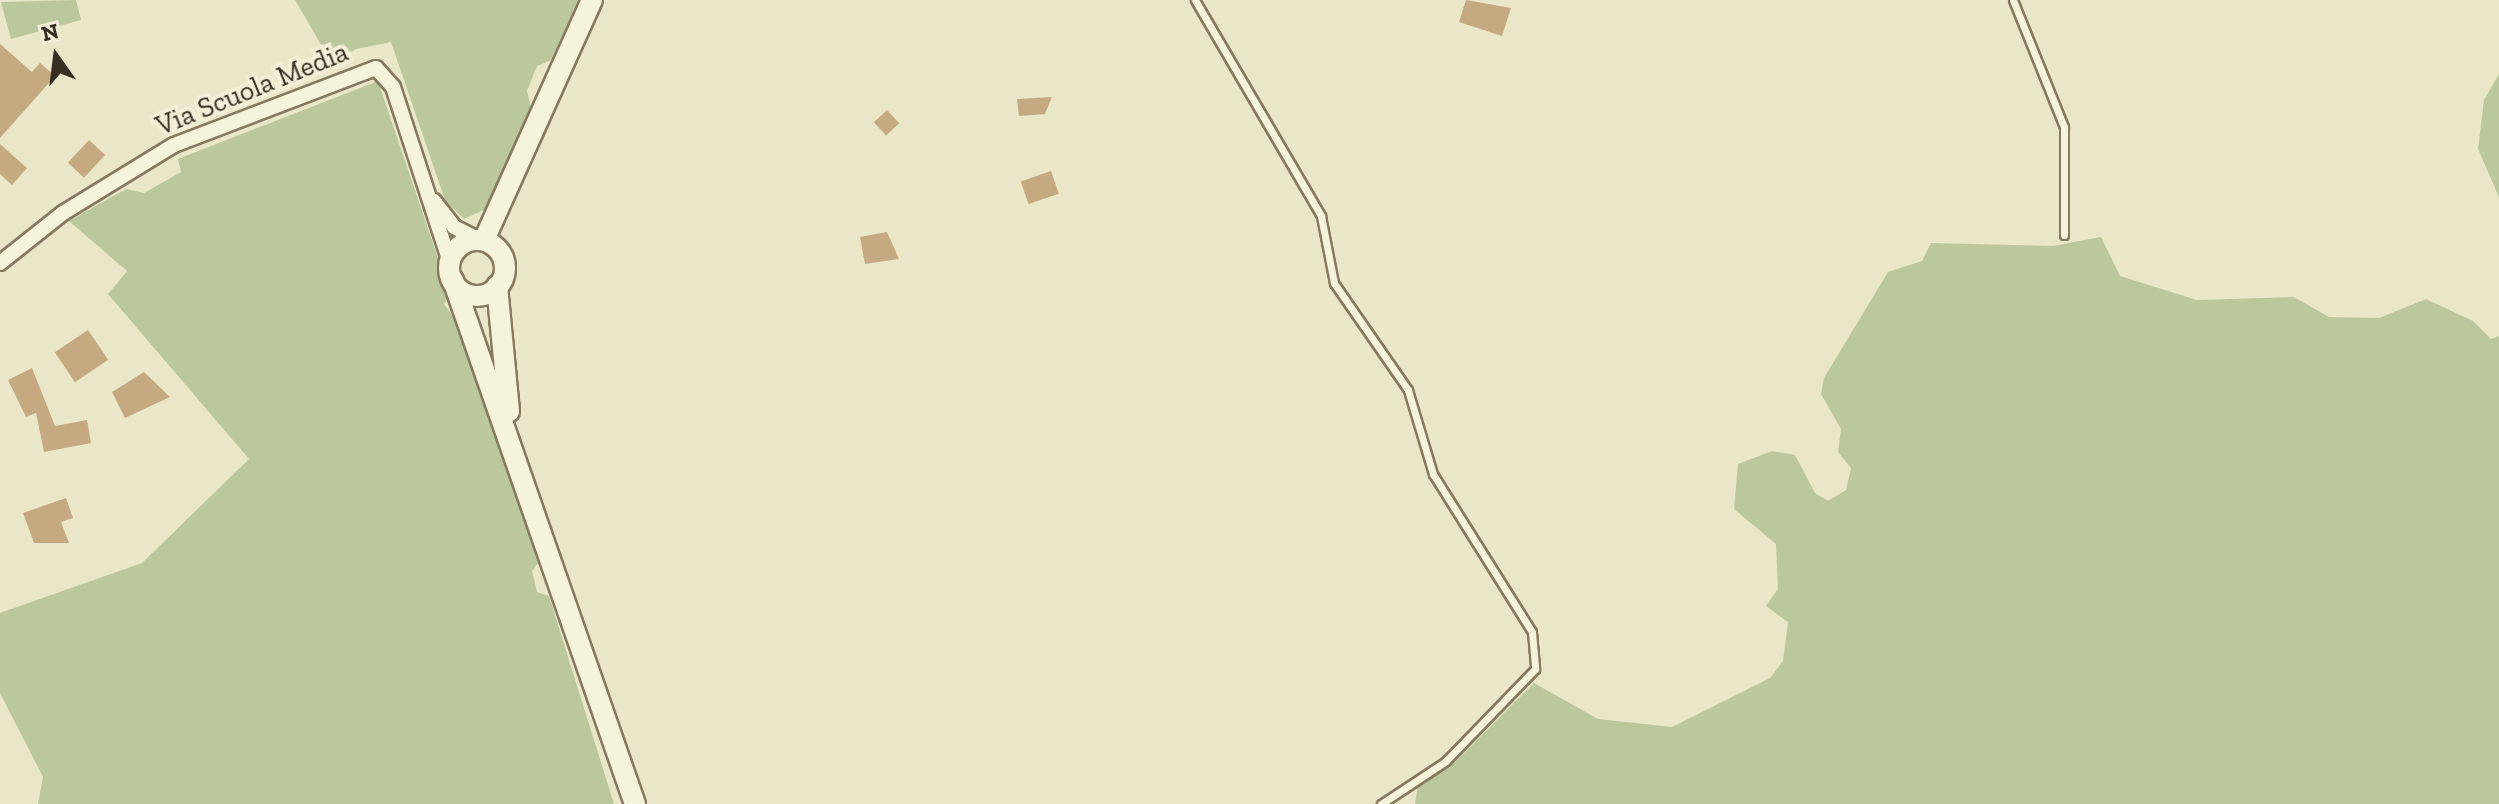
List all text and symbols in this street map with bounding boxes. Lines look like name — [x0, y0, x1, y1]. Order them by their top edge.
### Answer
north arrow — [16, 16, 96, 96]
text: N — [39, 17, 61, 47]
street label: Via Scuola Media — [151, 35, 353, 143]

